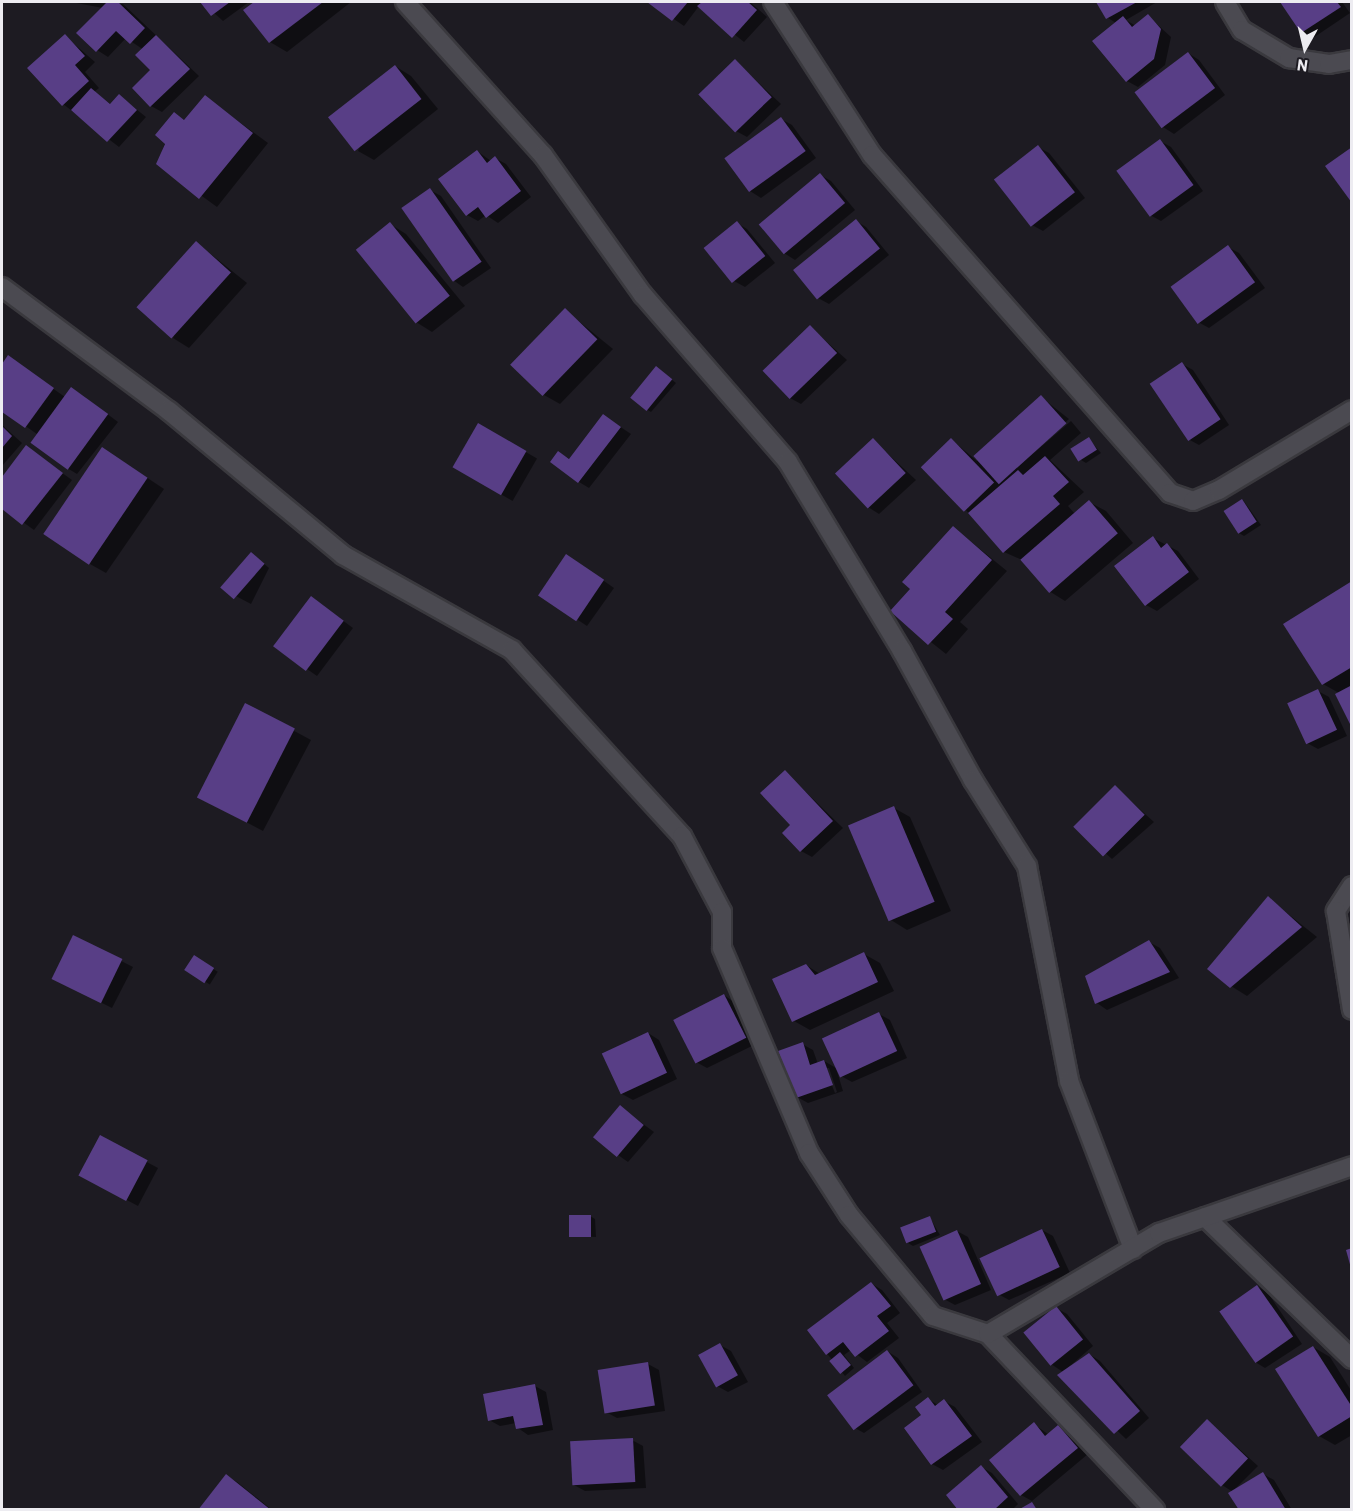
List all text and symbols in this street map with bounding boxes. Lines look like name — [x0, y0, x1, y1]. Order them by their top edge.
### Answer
north arrow — [1275, 18, 1335, 78]
text: N — [1296, 56, 1309, 76]

